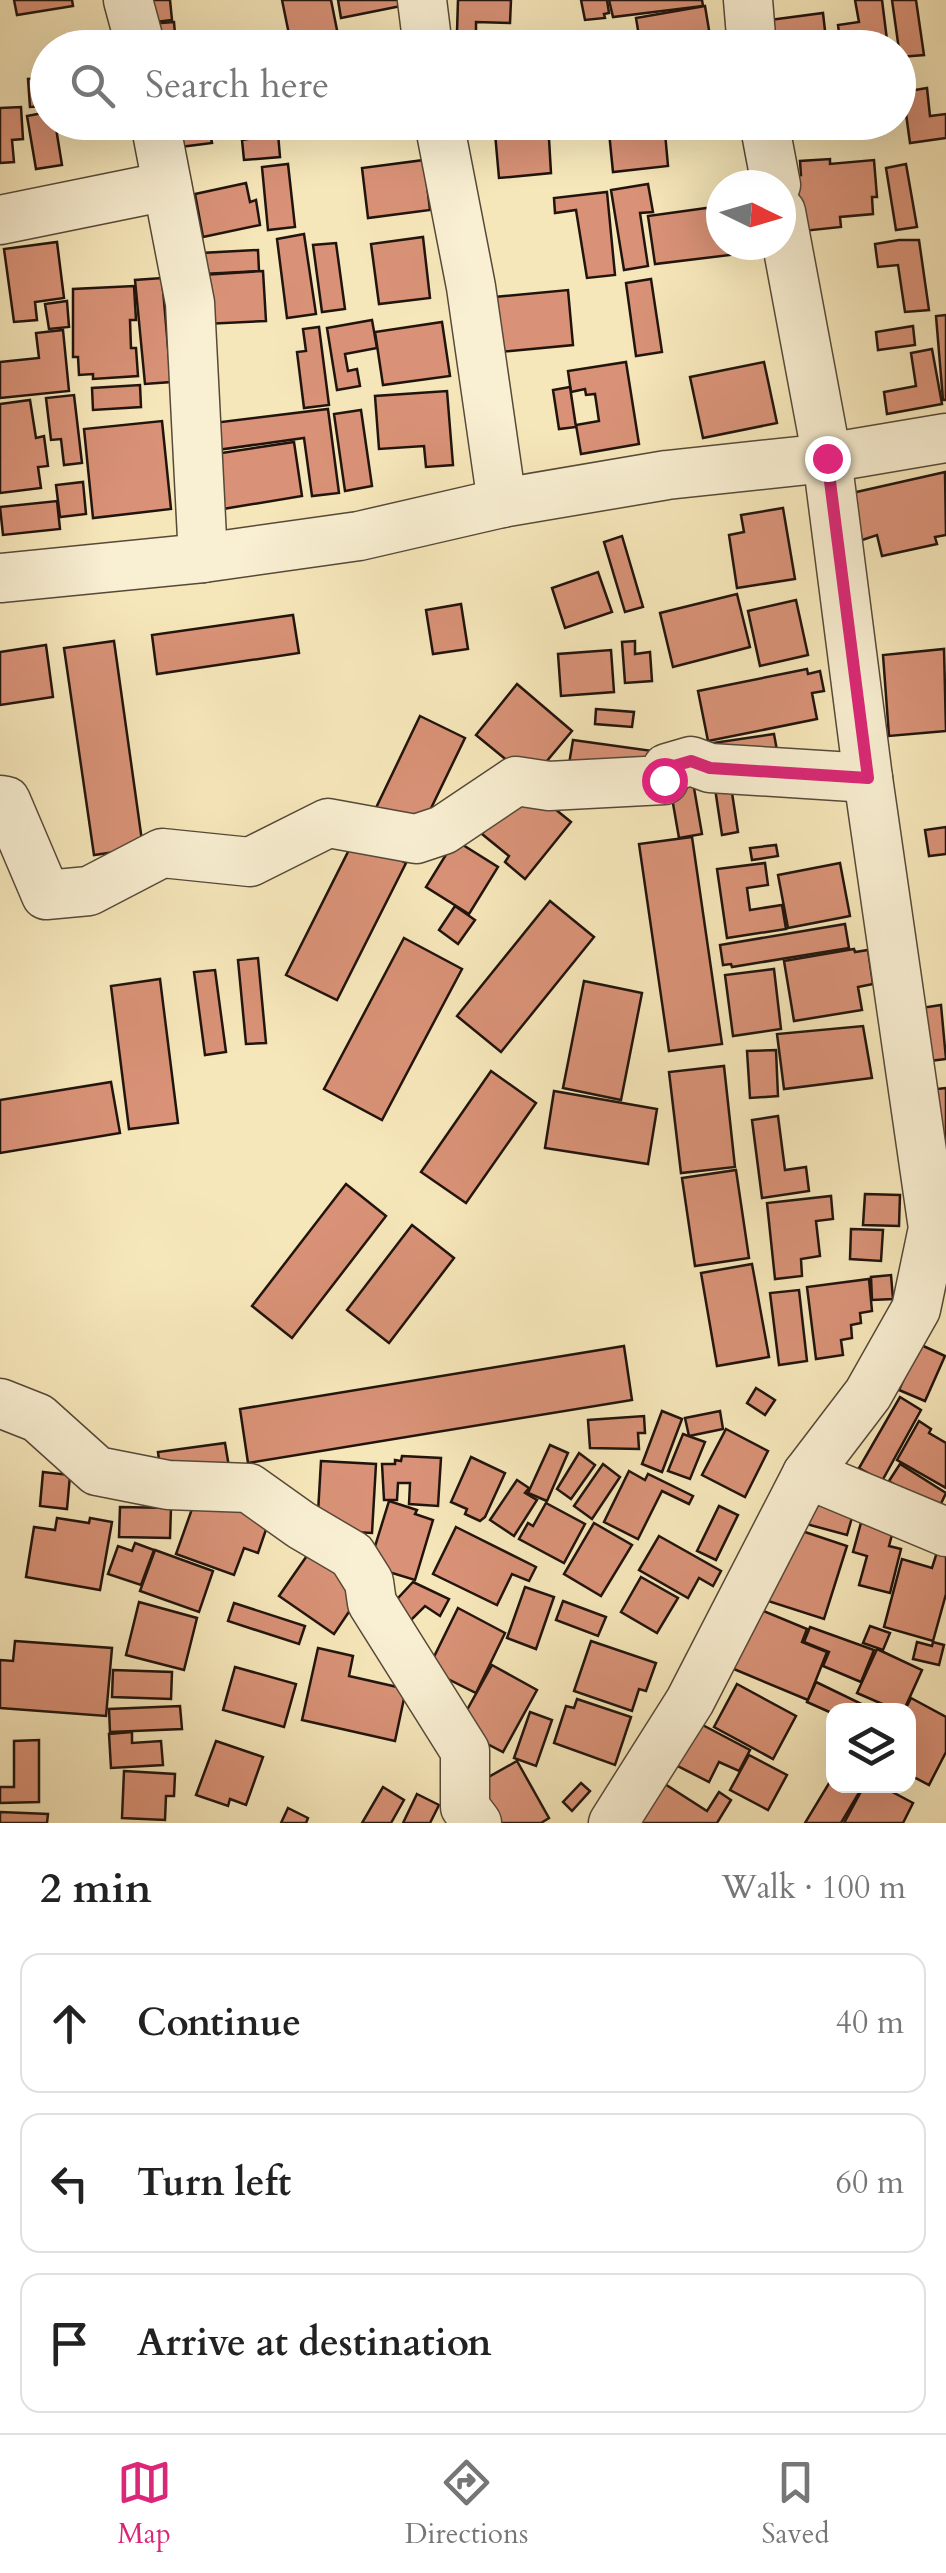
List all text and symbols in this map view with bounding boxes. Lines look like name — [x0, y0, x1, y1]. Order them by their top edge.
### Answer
search box — [30, 30, 916, 140]
icon: search — [65, 58, 120, 113]
text: Search here — [145, 59, 329, 111]
north arrow — [706, 170, 796, 260]
route end — [805, 436, 851, 482]
route start — [642, 758, 688, 804]
map controls — [826, 1703, 916, 1793]
button: layers — [826, 1703, 916, 1793]
text: 2 min — [40, 1860, 152, 1917]
text: Walk · 100 m — [721, 1866, 906, 1910]
icon: ahead — [42, 1996, 97, 2051]
text: Continue — [137, 1997, 301, 2049]
text: 40 m — [836, 2001, 904, 2045]
icon: left — [42, 2156, 97, 2211]
text: Turn left — [137, 2157, 291, 2209]
text: 60 m — [836, 2161, 904, 2205]
icon: arrive — [42, 2316, 97, 2371]
text: Arrive at destination — [137, 2317, 492, 2369]
tab: Map — [117, 2455, 172, 2553]
tab: Directions — [405, 2455, 528, 2553]
tab: Saved — [761, 2455, 829, 2553]

